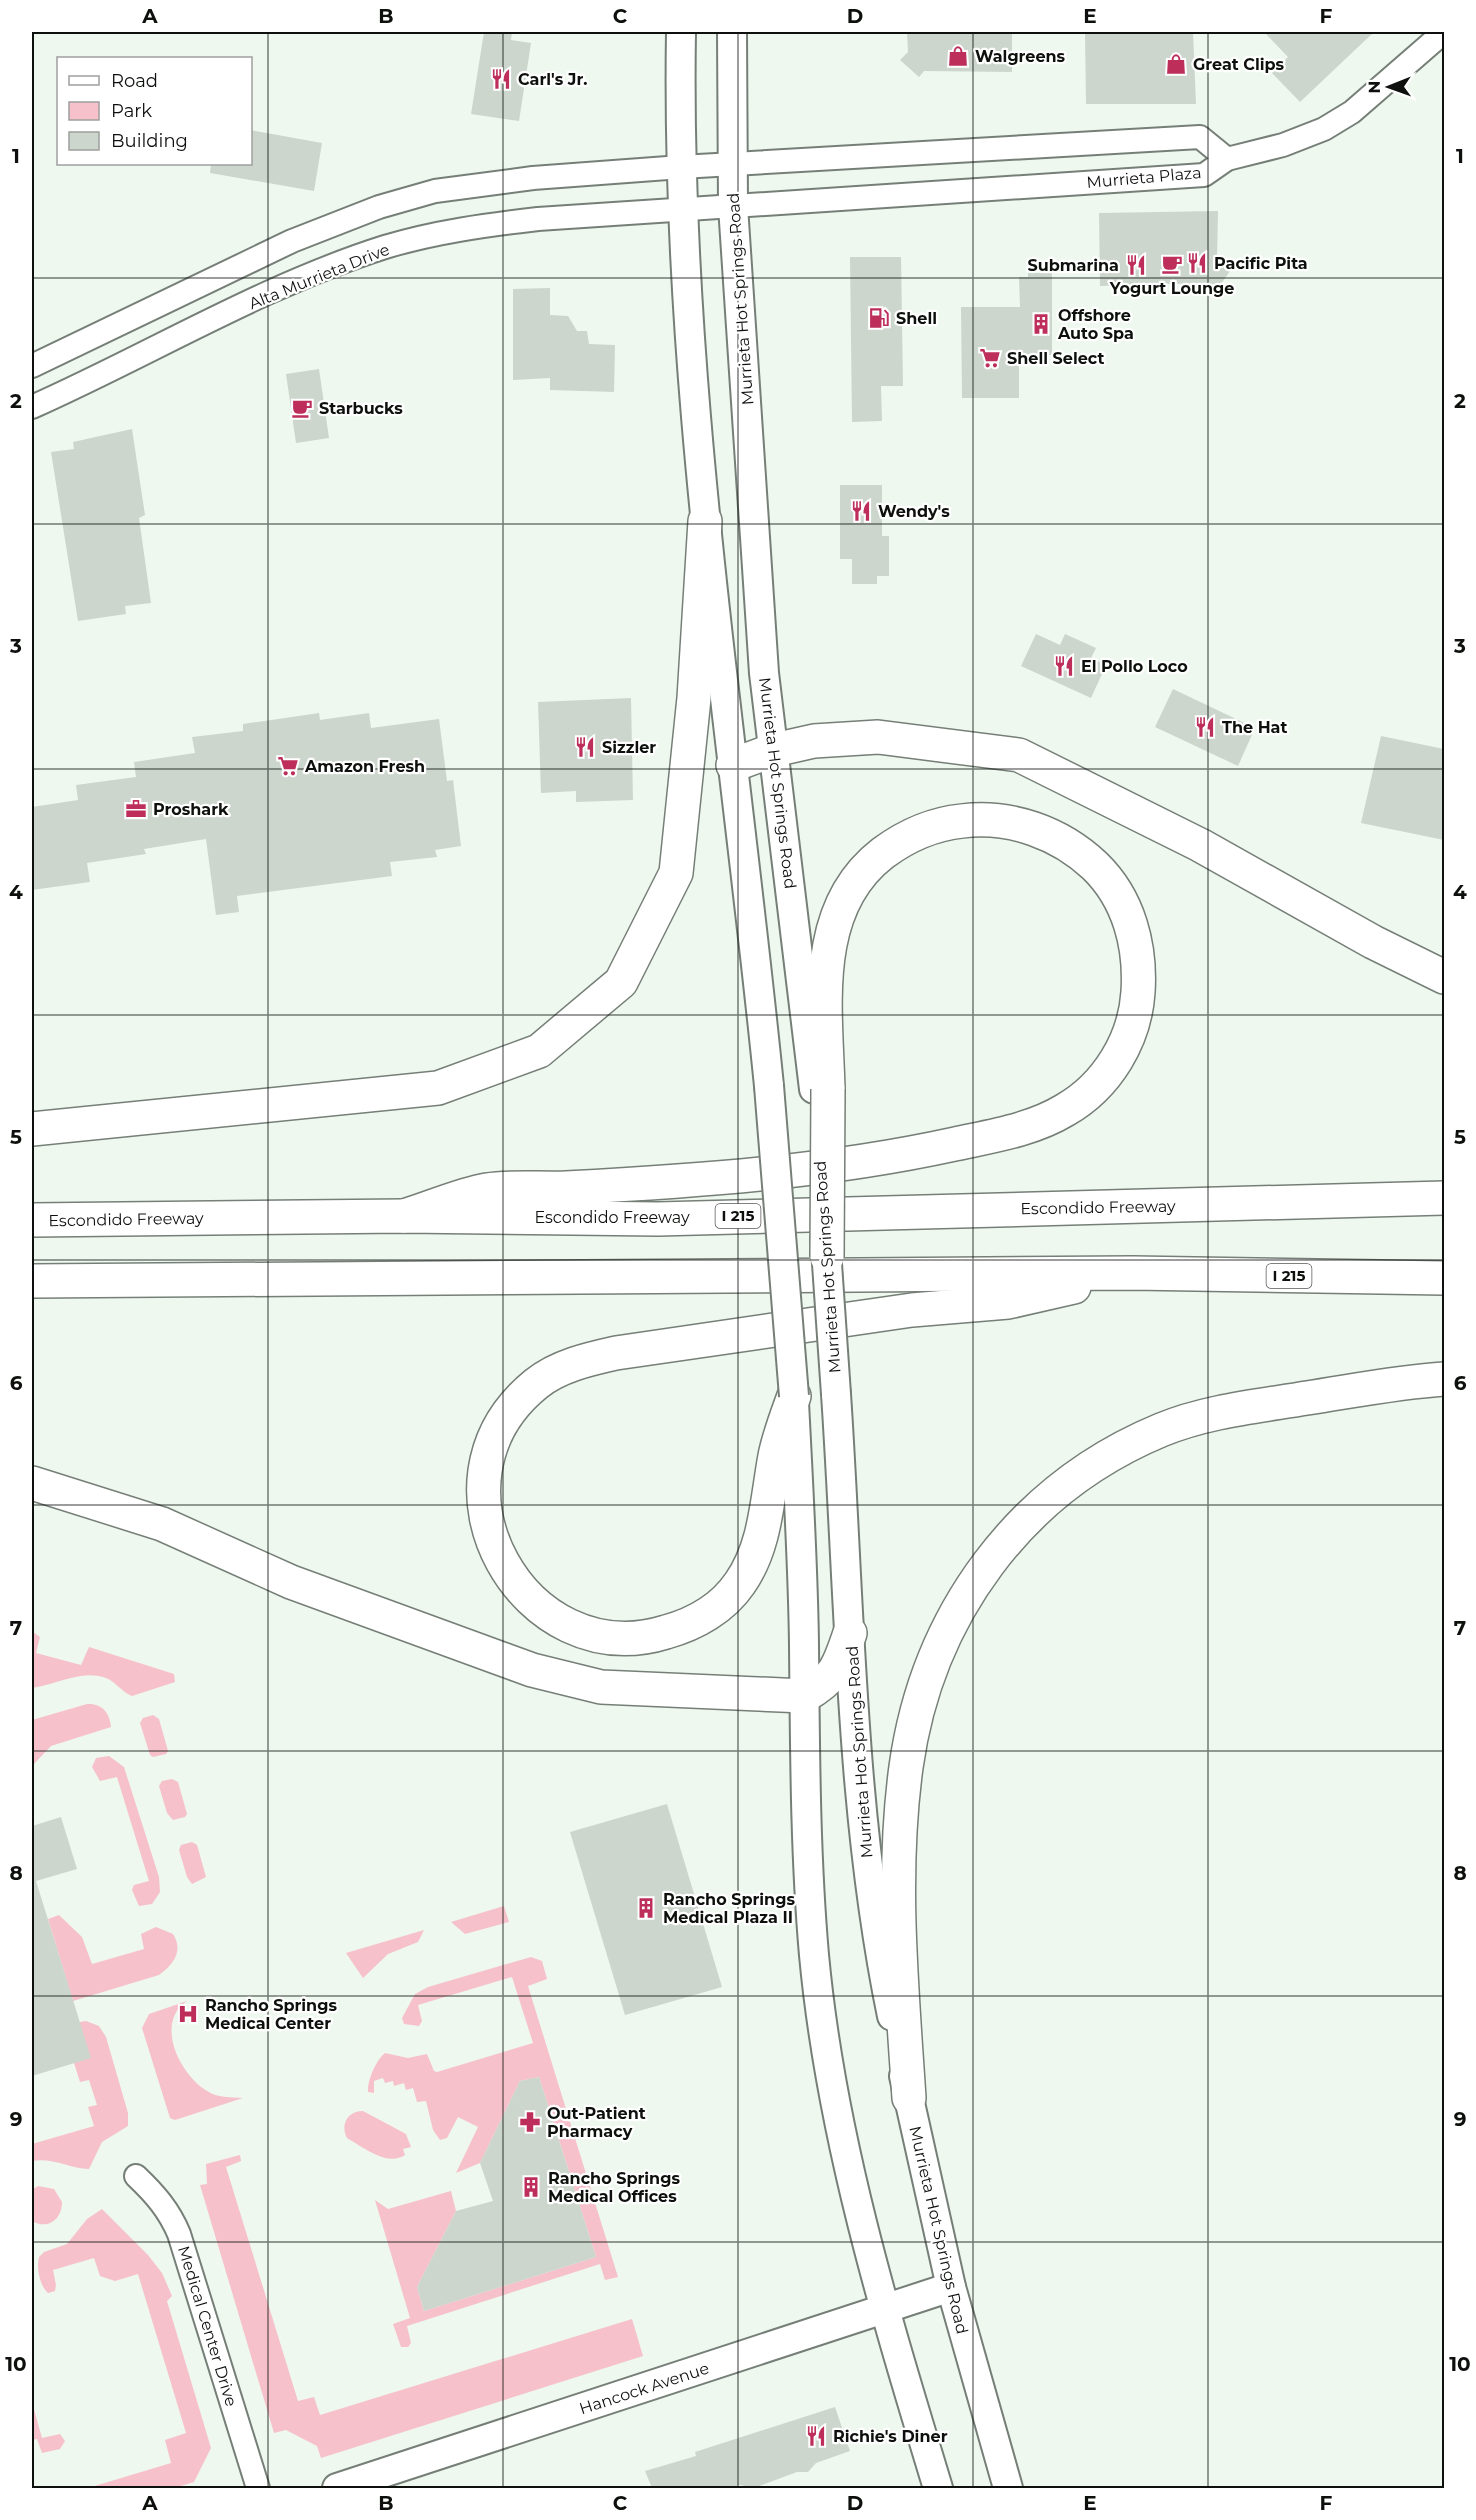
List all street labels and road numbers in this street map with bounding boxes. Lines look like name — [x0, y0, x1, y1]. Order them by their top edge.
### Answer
street label: Murrieta Plaza — [1086, 163, 1202, 192]
street label: Murrieta Hot Springs Road — [724, 192, 757, 406]
street label: Alta Murrieta Drive — [246, 240, 392, 313]
street label: Murrieta Hot Springs Road — [755, 676, 800, 890]
street label: Murrieta Hot Springs Road — [811, 1160, 844, 1374]
street label: Escondido Freeway — [1020, 1197, 1176, 1218]
road number: I 215 — [716, 1204, 760, 1228]
street label: Escondido Freeway — [534, 1208, 690, 1227]
street label: Escondido Freeway — [48, 1209, 204, 1230]
road number: I 215 — [1266, 1264, 1312, 1288]
street label: Murrieta Hot Springs Road — [843, 1645, 876, 1859]
street label: Murrieta Hot Springs Road — [905, 2124, 972, 2336]
street label: Medical Center Drive — [174, 2244, 241, 2409]
street label: Hancock Avenue — [577, 2359, 711, 2418]

